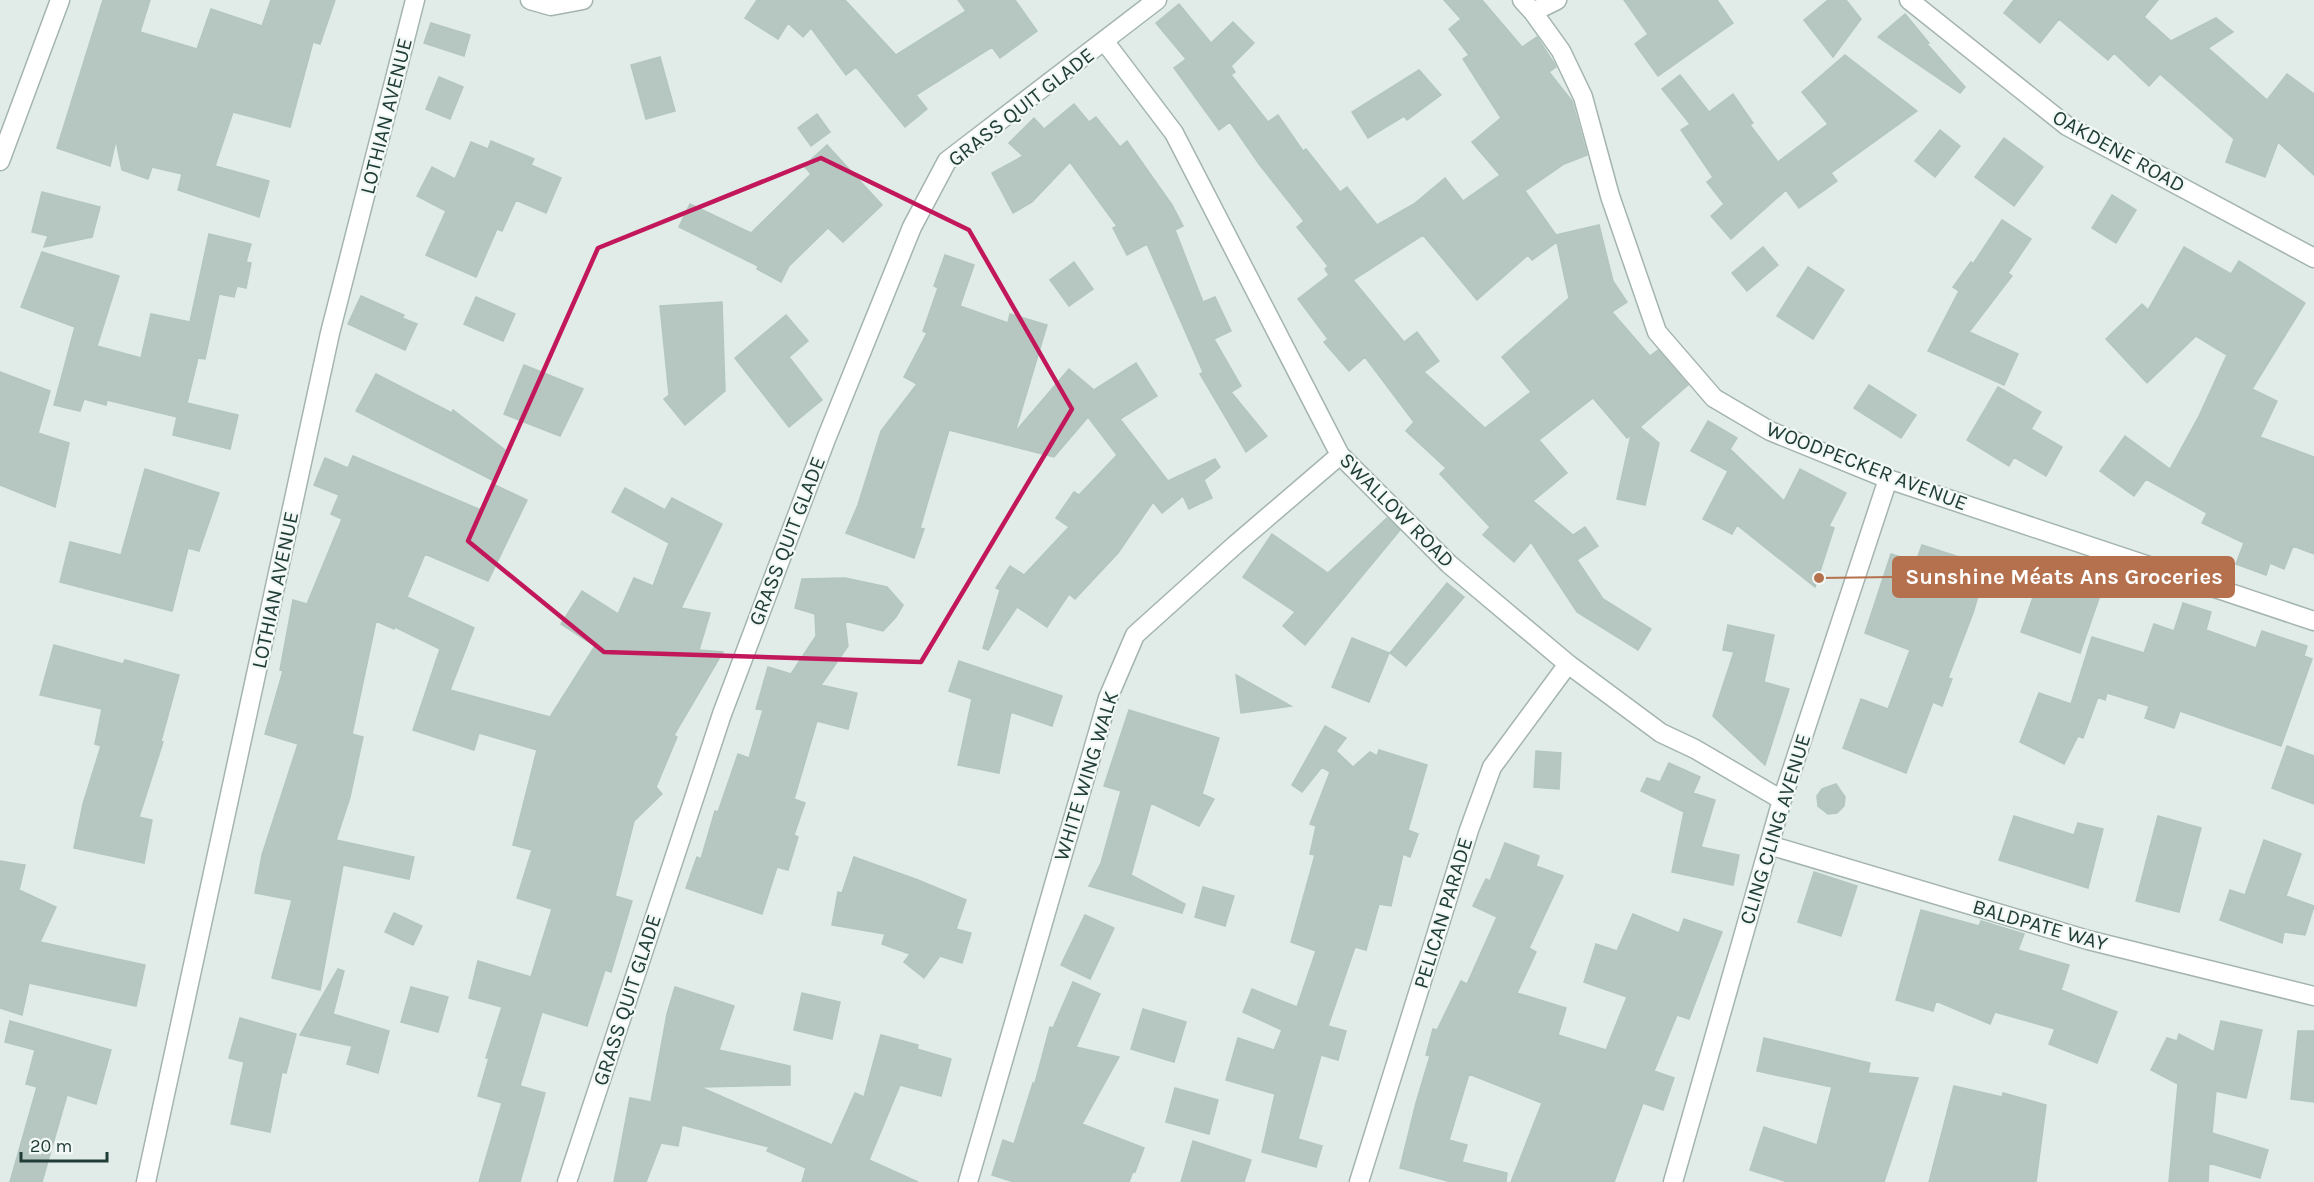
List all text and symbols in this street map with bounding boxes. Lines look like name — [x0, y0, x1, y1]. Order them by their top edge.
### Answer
street label: LOTHIAN AVENUE — [355, 35, 417, 197]
street label: GRASS QUIT GLADE — [943, 43, 1099, 171]
street label: OAKDENE ROAD — [2049, 105, 2189, 197]
street label: WOODPECKER AVENUE — [1763, 417, 1971, 515]
street label: SWALLOW ROAD — [1335, 448, 1459, 572]
street label: GRASS QUIT GLADE — [744, 453, 830, 629]
street label: LOTHIAN AVENUE — [247, 509, 303, 671]
callout: Sunshine Méats Ans Groceries — [1893, 557, 2234, 597]
text: Sunshine Méats Ans Groceries — [1905, 564, 2223, 590]
street label: WHITE WING WALK — [1049, 688, 1123, 864]
street label: CLING CLING AVENUE — [1735, 731, 1815, 927]
street label: PELICAN PARADE — [1409, 834, 1477, 992]
street label: BALDPATE WAY — [1970, 894, 2111, 956]
street label: GRASS QUIT GLADE — [588, 911, 666, 1089]
scale bar — [21, 1125, 106, 1163]
text: 20 m — [30, 1135, 72, 1157]

